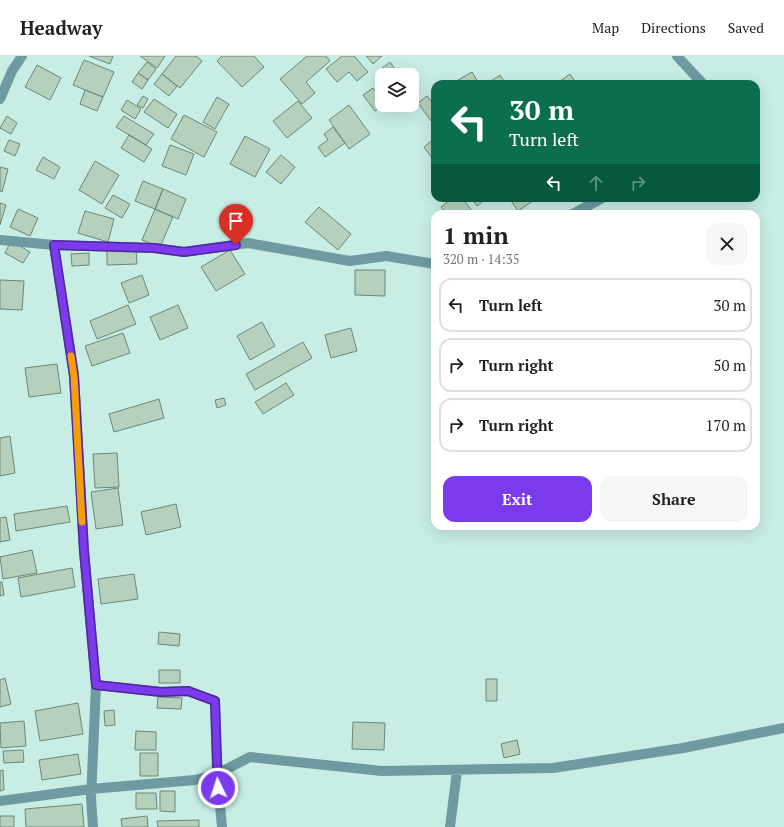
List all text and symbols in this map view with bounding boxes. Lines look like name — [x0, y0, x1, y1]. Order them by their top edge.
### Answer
text: Headway — [20, 15, 102, 40]
text: Map — [592, 18, 619, 37]
text: Directions — [641, 18, 706, 37]
text: Saved — [728, 18, 764, 37]
map controls — [375, 68, 419, 112]
button: layers — [375, 68, 419, 112]
text: 30 m — [509, 91, 574, 128]
icon: left — [443, 96, 495, 148]
text: Turn left — [509, 127, 579, 151]
icon: left — [543, 172, 565, 194]
icon: ahead — [585, 172, 607, 194]
icon: right — [627, 172, 649, 194]
pin — [219, 204, 253, 245]
icon: arrive — [225, 210, 247, 232]
text: 1 min — [443, 219, 509, 251]
button: close — [706, 223, 748, 265]
text: 320 m · 14:35 — [443, 250, 520, 268]
icon: left — [445, 294, 467, 316]
text: Turn left — [479, 295, 543, 315]
text: 30 m — [713, 295, 746, 315]
icon: right — [445, 354, 467, 376]
text: Turn right — [479, 355, 554, 375]
text: 50 m — [713, 355, 746, 375]
icon: right — [445, 414, 467, 436]
text: Turn right — [479, 415, 554, 435]
text: 170 m — [705, 415, 746, 435]
button: Exit — [443, 476, 592, 522]
button: Share — [600, 476, 748, 522]
position arrow — [197, 767, 239, 809]

